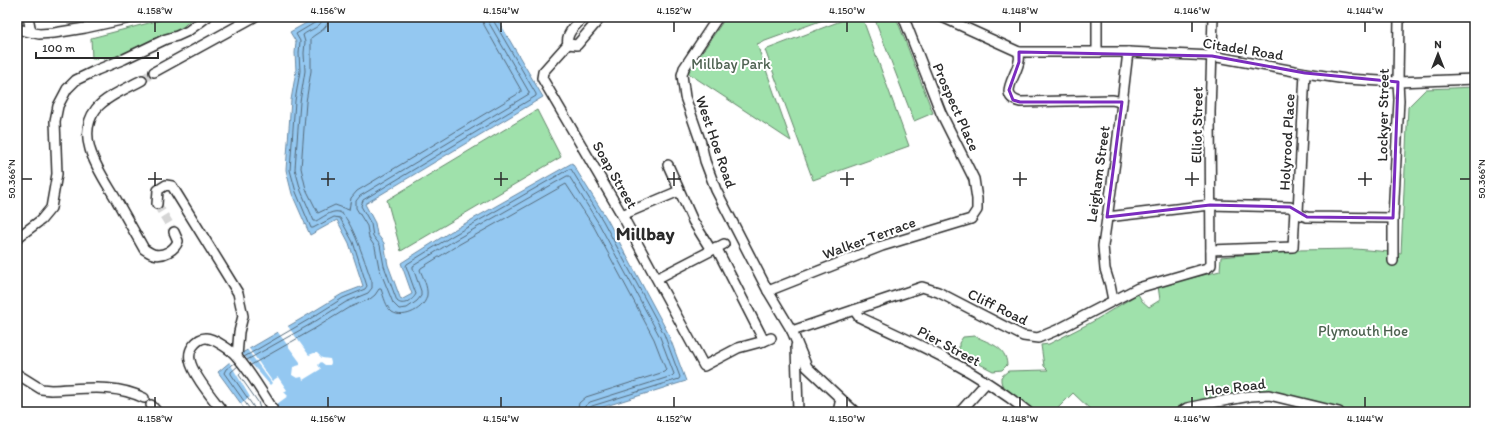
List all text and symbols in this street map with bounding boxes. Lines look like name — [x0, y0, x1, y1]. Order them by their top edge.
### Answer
text: 4.158°W — [137, 4, 173, 17]
text: 4.156°W — [310, 4, 346, 17]
text: 4.154°W — [483, 4, 519, 17]
text: 4.152°W — [656, 4, 692, 17]
text: 4.150°W — [829, 4, 865, 17]
text: 4.148°W — [1002, 4, 1038, 17]
text: 4.146°W — [1174, 4, 1210, 17]
text: 4.144°W — [1347, 4, 1384, 17]
scale bar — [36, 34, 158, 60]
street label: Citadel Road — [1201, 34, 1285, 64]
north arrow — [1418, 34, 1458, 74]
text: N — [1434, 38, 1442, 51]
text: 100 m — [42, 41, 75, 55]
park label: Millbay Park — [691, 55, 771, 73]
street label: Prospect Place — [929, 60, 983, 154]
street label: Lockyer Street — [1373, 68, 1393, 162]
street label: Elliot Street — [1187, 86, 1207, 164]
street label: Holyrood Place — [1275, 93, 1299, 191]
street label: West Hoe Road — [692, 94, 740, 191]
street label: Leigham Street — [1082, 124, 1114, 223]
street label: Soap Street — [588, 138, 642, 212]
text: 50.366°N — [5, 159, 18, 199]
text: 50.366°N — [1475, 159, 1488, 199]
street label: Walker Terrace — [820, 213, 918, 263]
district label: Millbay — [616, 222, 674, 245]
street label: Cliff Road — [965, 285, 1032, 330]
street label: Pier Street — [914, 322, 984, 370]
park label: Plymouth Hoe — [1318, 322, 1408, 340]
street label: Hoe Road — [1203, 374, 1267, 400]
text: 4.158°W — [137, 412, 173, 425]
text: 4.156°W — [310, 412, 346, 425]
text: 4.154°W — [483, 412, 519, 425]
text: 4.152°W — [656, 412, 692, 425]
text: 4.150°W — [829, 412, 865, 425]
text: 4.148°W — [1002, 412, 1038, 425]
text: 4.146°W — [1174, 412, 1210, 425]
text: 4.144°W — [1347, 412, 1384, 425]

